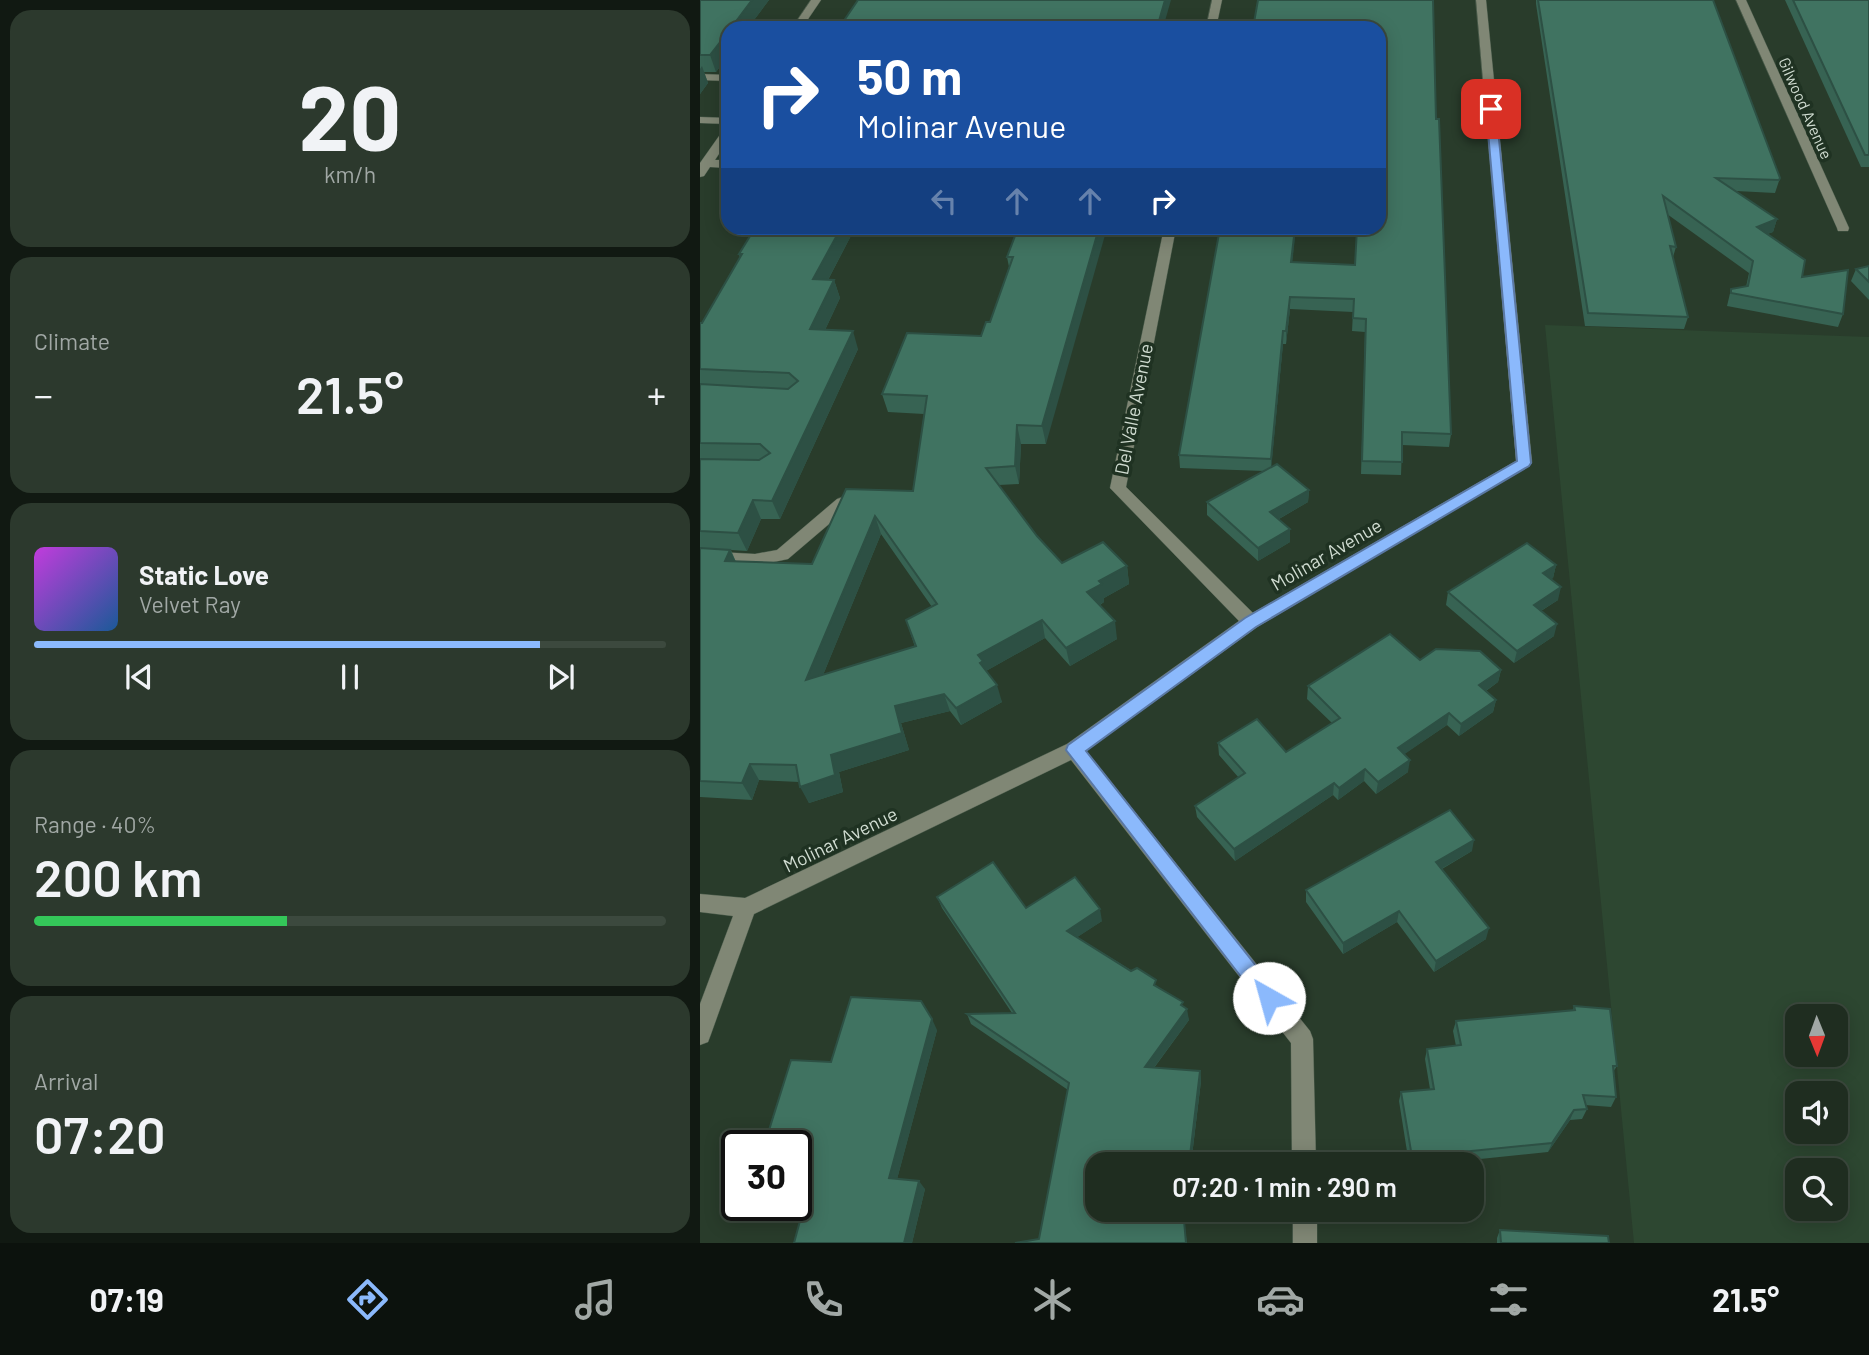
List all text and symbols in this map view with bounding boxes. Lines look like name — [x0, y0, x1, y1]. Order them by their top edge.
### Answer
text: 50 m — [857, 46, 962, 105]
icon: right — [742, 49, 833, 140]
street label: Gilwood Avenue — [1775, 54, 1837, 162]
text: 20 — [299, 60, 401, 169]
pin — [1461, 79, 1521, 139]
icon: arrive — [1472, 90, 1510, 128]
text: Molinar Avenue — [857, 106, 1066, 144]
text: km/h — [324, 160, 376, 188]
icon: left — [925, 182, 963, 220]
icon: ahead — [998, 182, 1036, 220]
icon: ahead — [1071, 182, 1109, 220]
icon: right — [1144, 182, 1182, 220]
text: Climate — [34, 327, 110, 355]
street label: Del Valle Avenue — [1109, 341, 1157, 477]
text: 21.5° — [296, 362, 404, 424]
text: − — [34, 371, 53, 417]
text: + — [647, 371, 666, 417]
street label: Molinar Avenue — [1266, 513, 1386, 595]
text: Static Love — [139, 559, 269, 590]
text: Velvet Ray — [139, 590, 241, 618]
icon: previous — [120, 658, 158, 696]
icon: pause — [331, 658, 369, 696]
icon: next — [542, 658, 580, 696]
street label: Molinar Avenue — [779, 801, 901, 877]
text: Range · 40% — [34, 810, 156, 838]
text: 200 km — [34, 845, 202, 907]
position arrow — [1232, 961, 1306, 1035]
north arrow — [1785, 1004, 1848, 1068]
map controls — [1785, 1004, 1848, 1221]
text: Arrival — [34, 1067, 98, 1095]
button: sound — [1785, 1081, 1848, 1144]
text: 07:20 — [34, 1102, 166, 1164]
speed limit sign: 30 — [721, 1130, 812, 1221]
button: search — [1785, 1158, 1848, 1221]
text: 07:20 · 1 min · 290 m — [1172, 1171, 1397, 1202]
icon: directions — [343, 1275, 392, 1324]
icon: music — [571, 1275, 620, 1324]
icon: phone — [799, 1275, 848, 1324]
icon: climate — [1028, 1275, 1077, 1324]
icon: car — [1256, 1275, 1305, 1324]
icon: filters — [1484, 1275, 1533, 1324]
text: 07:19 — [90, 1280, 164, 1318]
text: 21.5° — [1712, 1280, 1779, 1318]

